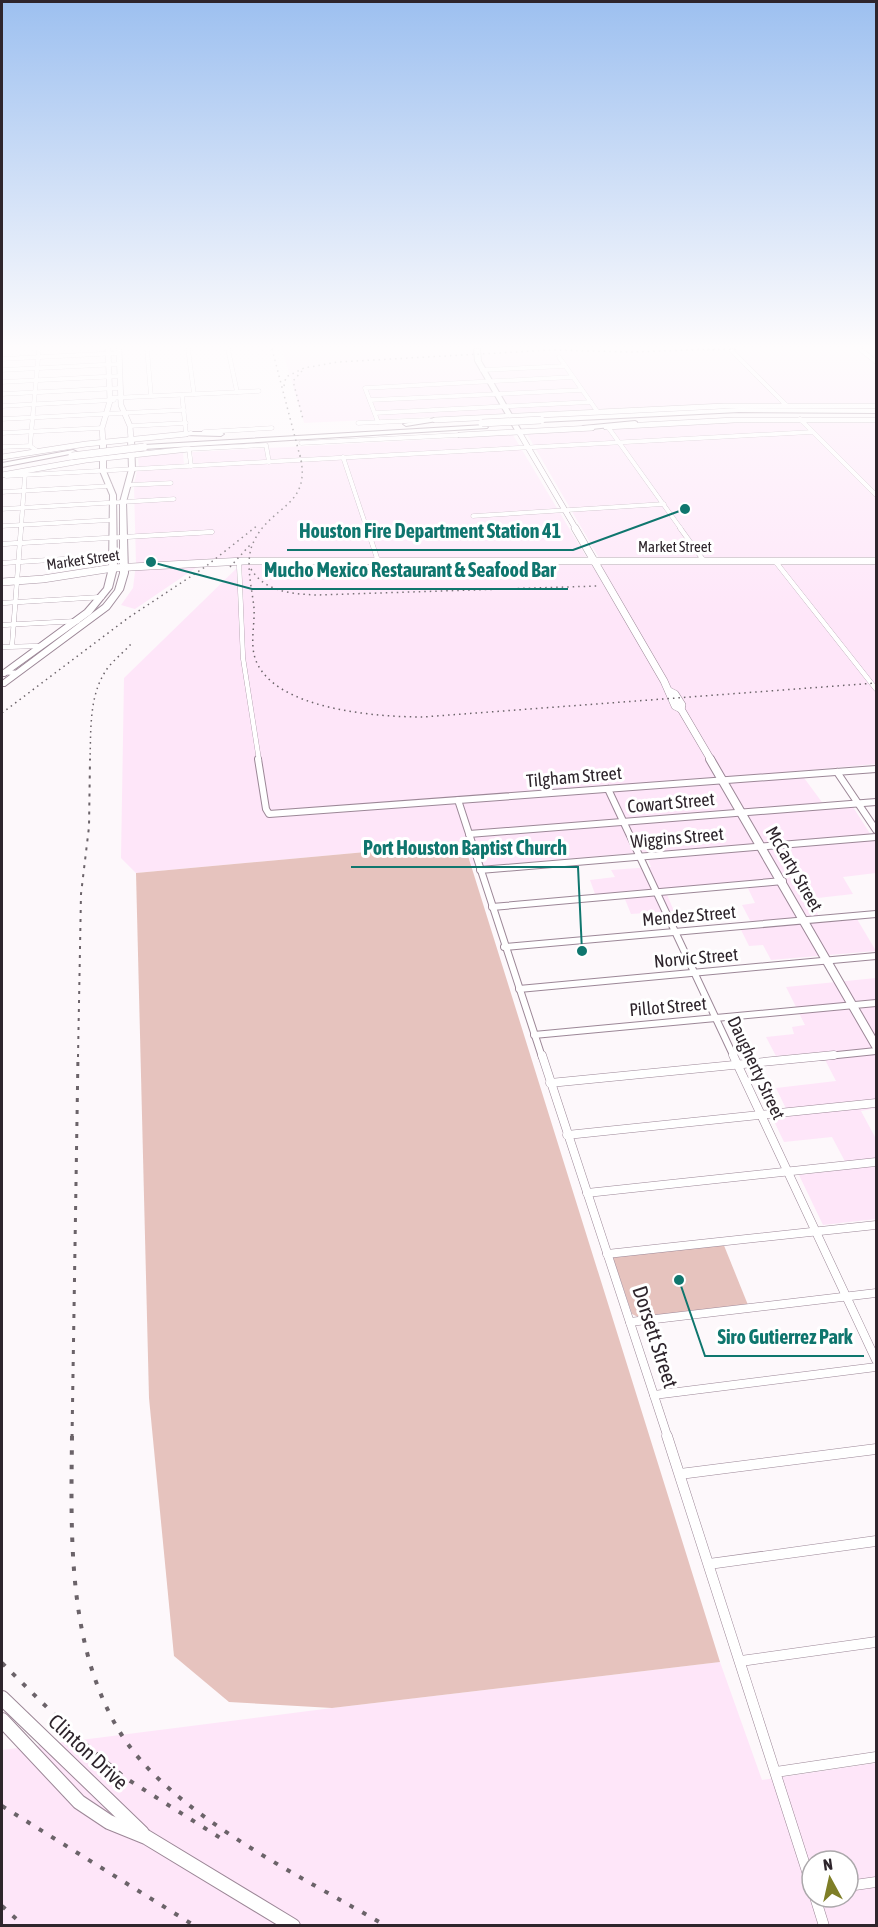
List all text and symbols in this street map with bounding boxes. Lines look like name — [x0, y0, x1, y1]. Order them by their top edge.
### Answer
callout: Houston Fire Department Station 41 — [287, 512, 573, 550]
text: Houston Fire Department Station 41 — [299, 519, 561, 542]
street label: Market Street — [638, 538, 712, 555]
street label: Market Street — [45, 546, 121, 573]
callout: Mucho Mexico Restaurant & Seafood Bar — [252, 551, 568, 589]
text: Mucho Mexico Restaurant & Seafood Bar — [264, 558, 557, 581]
street label: Tilgham Street — [525, 762, 623, 791]
street label: Cowart Street — [626, 788, 716, 817]
street label: McCarty Street — [762, 822, 827, 915]
street label: Wiggins Street — [629, 823, 724, 852]
callout: Port Houston Baptist Church — [351, 829, 578, 867]
text: Port Houston Baptist Church — [363, 836, 567, 859]
street label: Mendez Street — [641, 901, 737, 930]
street label: Norvic Street — [653, 943, 739, 972]
street label: Pillot Street — [628, 993, 708, 1020]
street label: Daugherty Street — [723, 1013, 790, 1123]
street label: Dorsett Street — [628, 1283, 684, 1391]
callout: Siro Gutierrez Park — [705, 1318, 864, 1356]
text: Siro Gutierrez Park — [718, 1325, 853, 1348]
street label: Clinton Drive — [44, 1709, 133, 1794]
north arrow — [800, 1849, 860, 1909]
text: N — [822, 1855, 834, 1874]

